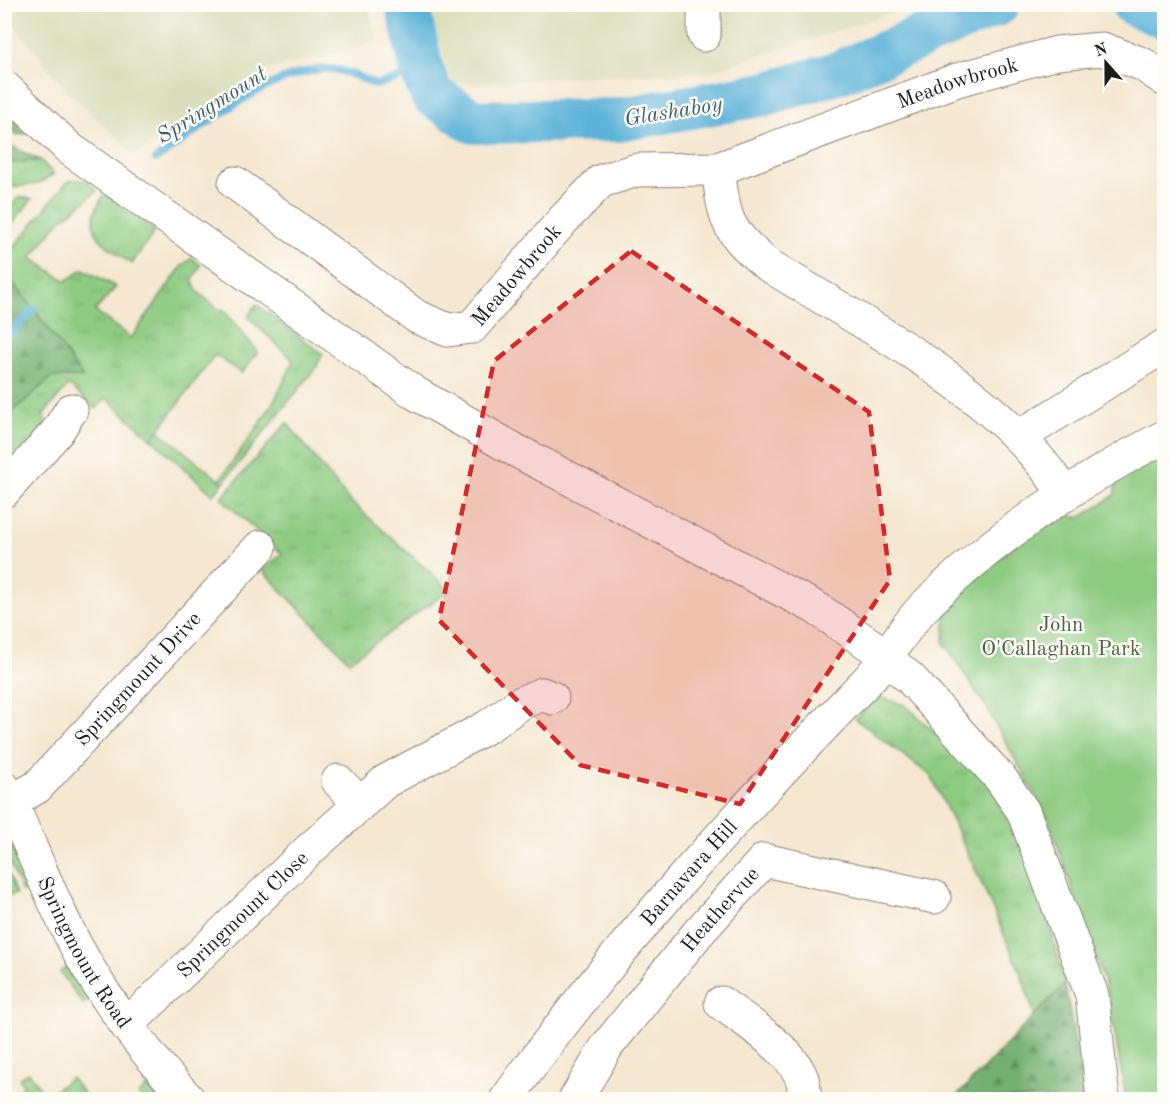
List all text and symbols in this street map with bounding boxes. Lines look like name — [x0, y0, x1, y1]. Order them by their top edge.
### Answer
north arrow — [1076, 33, 1136, 93]
text: N — [1093, 41, 1111, 61]
street label: Meadowbrook — [894, 55, 1021, 113]
water label: Springmount — [153, 63, 272, 148]
water label: Glashaboy — [623, 93, 725, 131]
street label: Meadowbrook — [468, 221, 566, 331]
street label: Springmount Drive — [72, 609, 206, 751]
park label: John O'Callaghan Park — [981, 615, 1141, 660]
street label: Barnavara Hill — [638, 816, 742, 930]
street label: Springmount Close — [174, 848, 313, 983]
street label: Heathervue — [678, 864, 764, 957]
street label: Springmount Road — [33, 874, 134, 1033]

